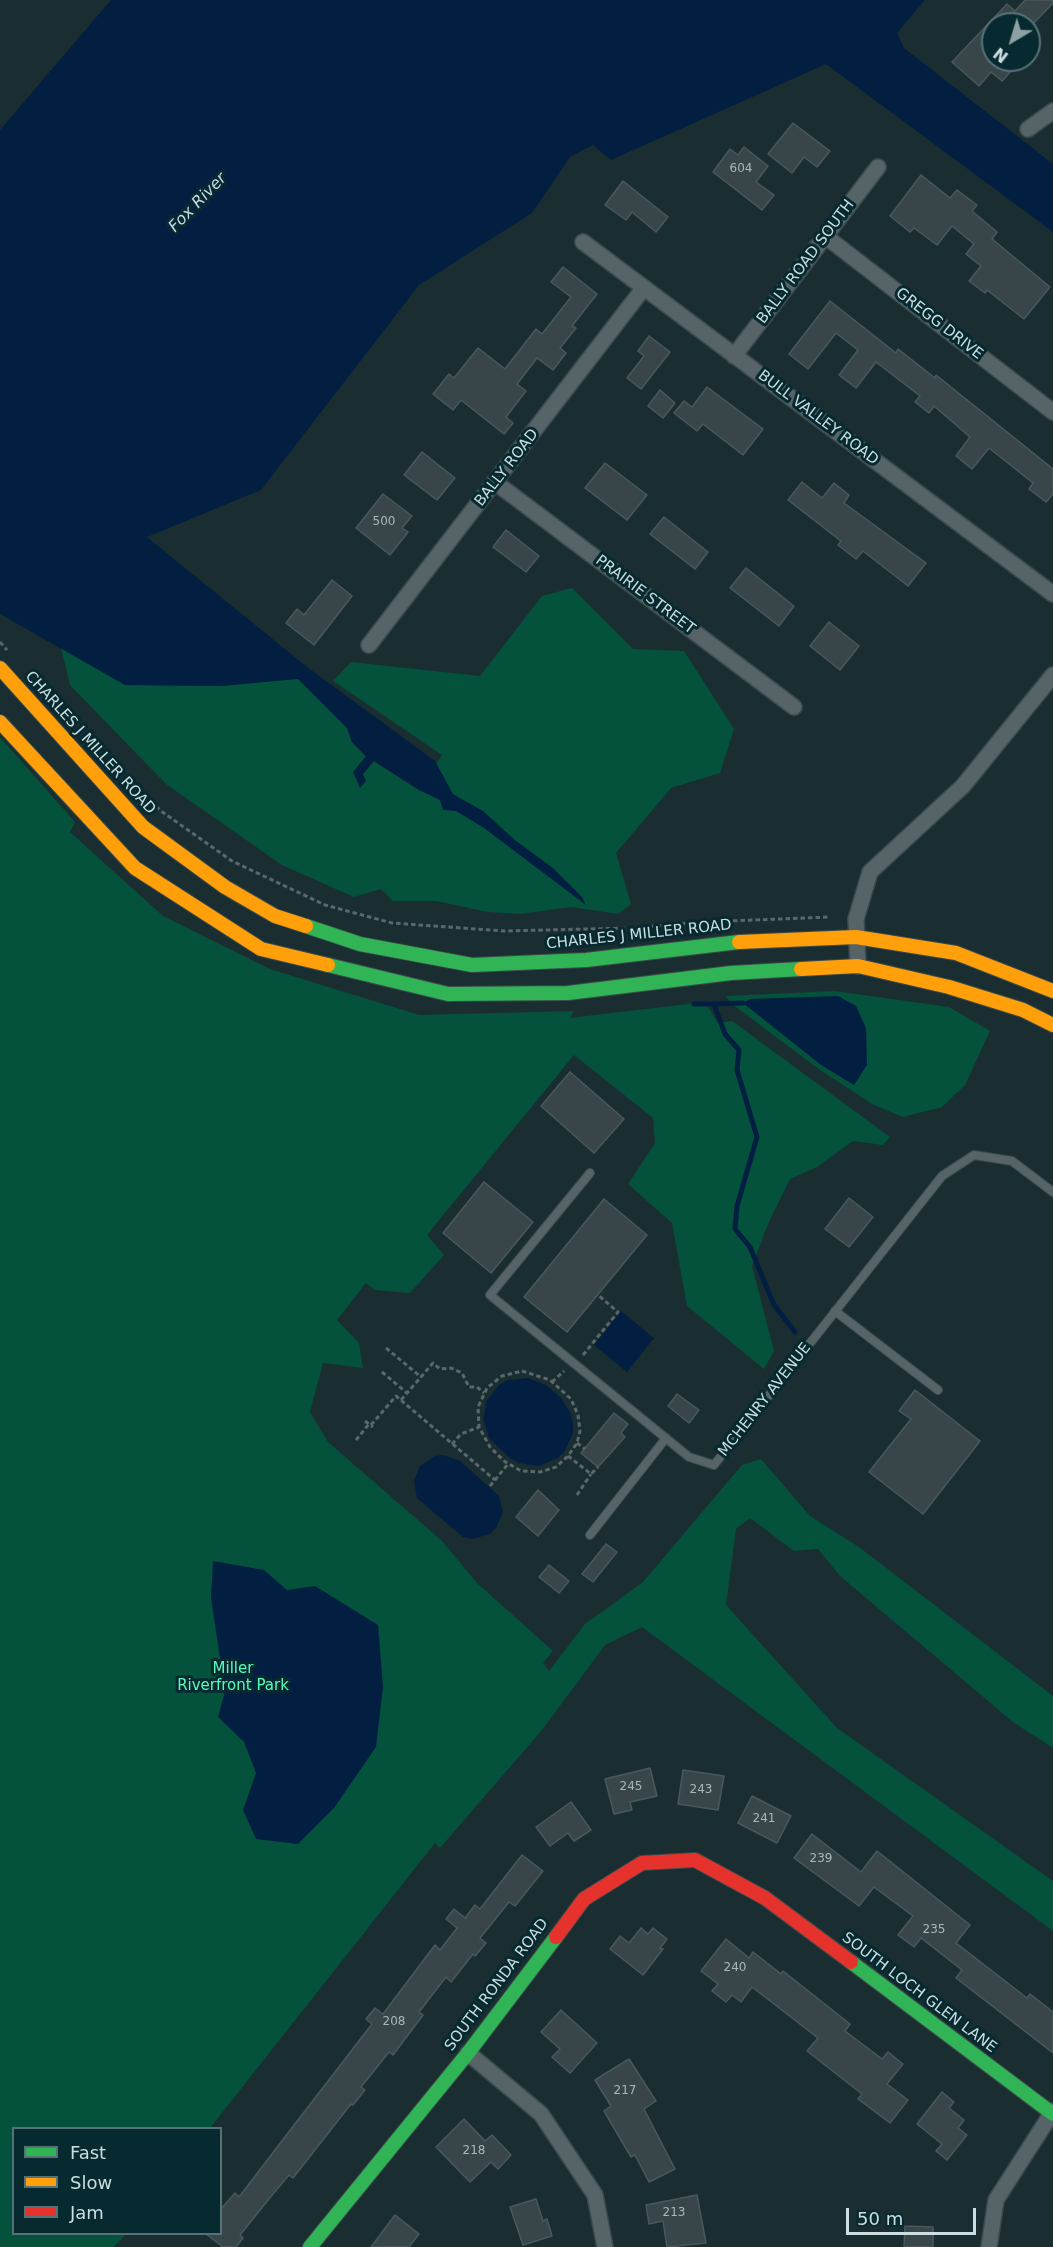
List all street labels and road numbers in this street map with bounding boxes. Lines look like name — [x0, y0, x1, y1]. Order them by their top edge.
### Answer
street label: BALLY ROAD SOUTH — [754, 196, 858, 328]
street label: GREGG DRIVE — [892, 284, 986, 364]
street label: BULL VALLEY ROAD — [754, 367, 882, 469]
street label: BALLY ROAD — [471, 426, 543, 510]
street label: PRAIRIE STREET — [592, 552, 698, 638]
street label: CHARLES J MILLER ROAD — [21, 668, 159, 818]
street label: CHARLES J MILLER ROAD — [545, 916, 733, 954]
street label: MCHENRY AVENUE — [715, 1339, 815, 1461]
street label: SOUTH RONDA ROAD — [441, 1915, 553, 2055]
street label: SOUTH LOCH GLEN LANE — [838, 1929, 1000, 2057]

